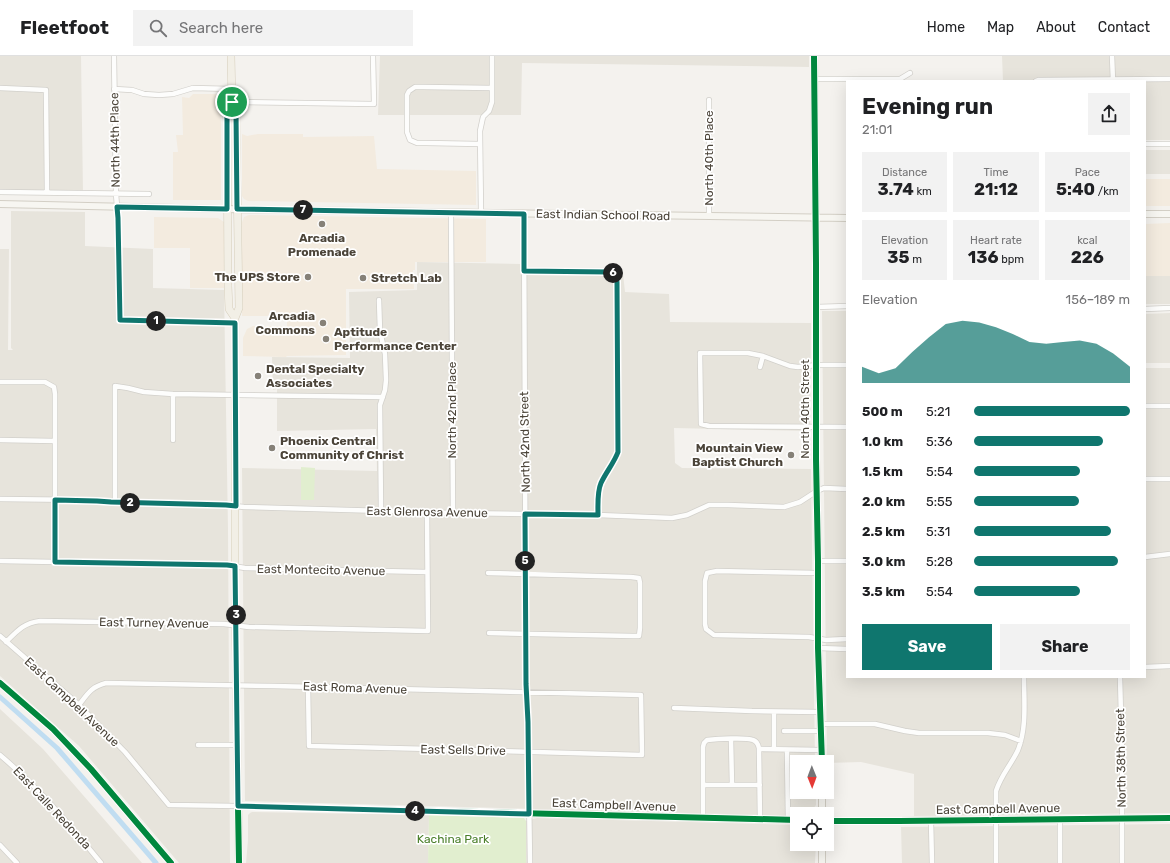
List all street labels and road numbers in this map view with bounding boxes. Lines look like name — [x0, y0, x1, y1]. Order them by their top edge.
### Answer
street label: North 44th Place — [107, 92, 123, 188]
street label: North 40th Place — [702, 110, 716, 206]
street label: East Indian School Road — [536, 207, 670, 223]
street label: North 40th Street — [798, 359, 812, 459]
street label: North 42nd Place — [445, 361, 459, 459]
street label: North 42nd Street — [517, 391, 533, 493]
street label: East Glenrosa Avenue — [366, 504, 488, 520]
street label: East Montecito Avenue — [257, 562, 386, 578]
street label: East Turney Avenue — [99, 615, 209, 631]
street label: East Campbell Avenue — [22, 654, 122, 750]
street label: East Roma Avenue — [303, 679, 408, 697]
street label: North 38th Street — [1113, 708, 1129, 808]
street label: East Sells Drive — [420, 742, 506, 758]
street label: East Calle Redonda — [10, 764, 94, 852]
street label: East Campbell Avenue — [552, 796, 677, 814]
street label: East Campbell Avenue — [936, 801, 1061, 817]

